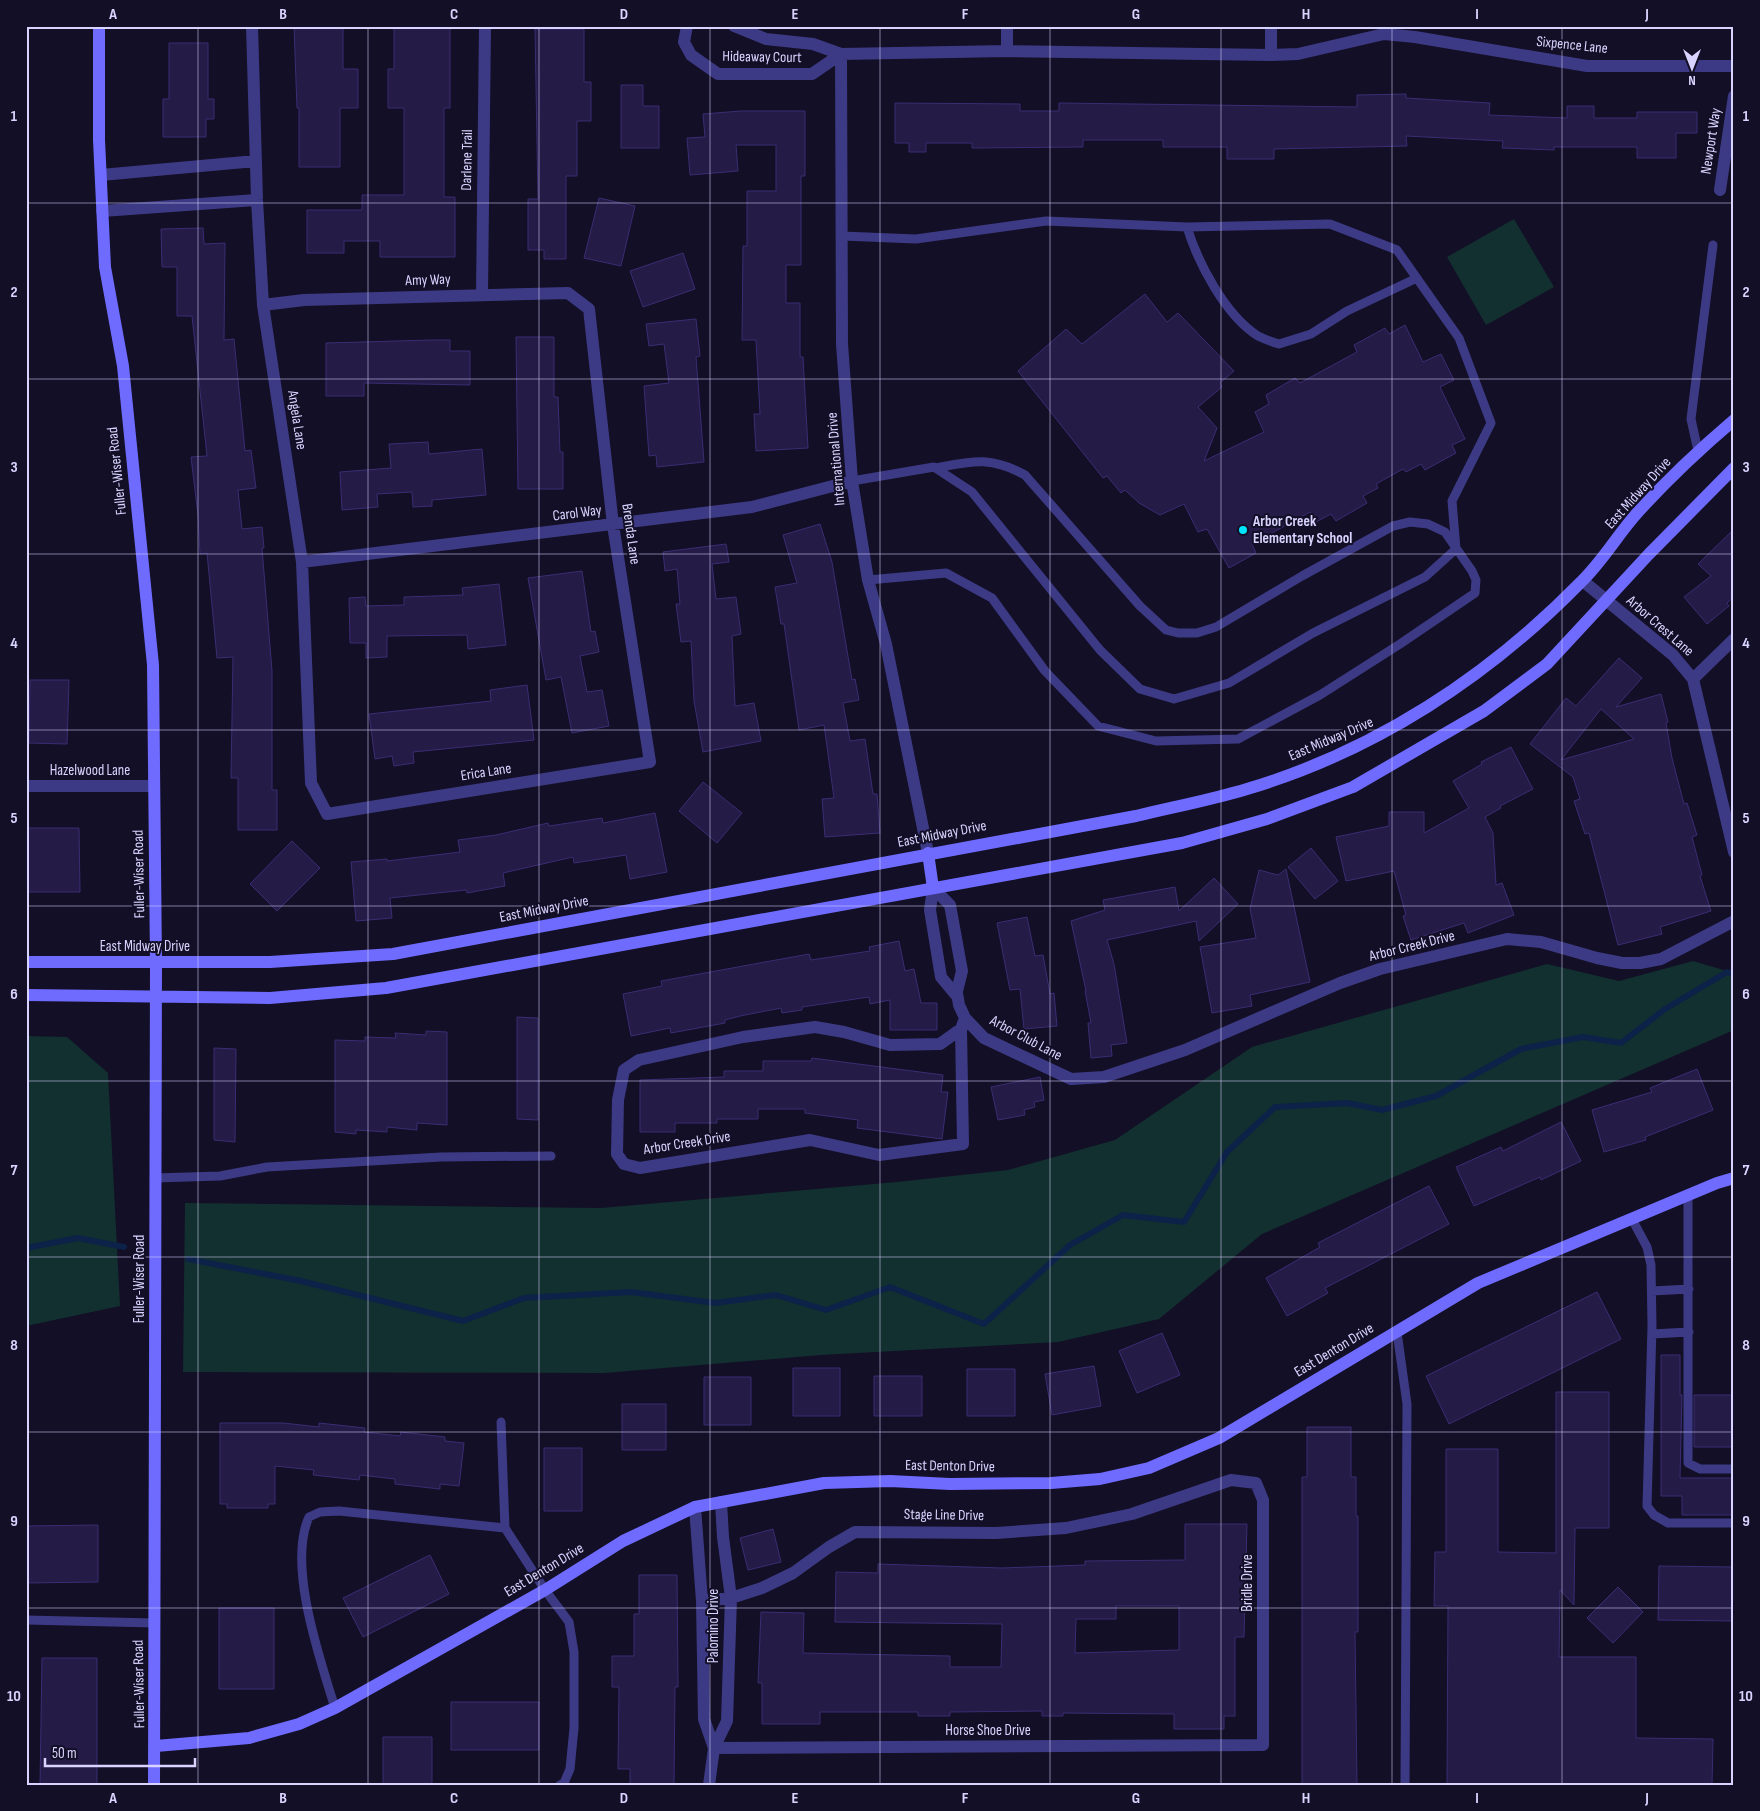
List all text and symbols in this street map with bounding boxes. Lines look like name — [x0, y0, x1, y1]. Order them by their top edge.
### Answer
text: A — [108, 5, 117, 24]
text: B — [279, 5, 287, 24]
text: C — [450, 5, 458, 24]
text: D — [620, 5, 628, 24]
text: E — [792, 5, 799, 24]
text: F — [962, 5, 969, 24]
text: G — [1132, 5, 1140, 24]
text: H — [1302, 5, 1310, 24]
text: I — [1475, 5, 1479, 24]
text: J — [1644, 5, 1649, 24]
street label: Sixpence Lane — [1535, 32, 1609, 58]
north arrow — [1668, 42, 1718, 92]
street label: Hideaway Court — [722, 47, 802, 67]
text: N — [1688, 72, 1696, 89]
street label: Newport Way — [1696, 106, 1726, 175]
text: 1 — [11, 107, 18, 126]
text: 1 — [1743, 107, 1750, 126]
street label: Darlene Trail — [457, 129, 477, 191]
street label: Amy Way — [404, 270, 451, 290]
text: 2 — [10, 283, 18, 302]
text: 2 — [1742, 283, 1750, 302]
street label: Angela Lane — [283, 388, 311, 451]
street label: International Drive — [822, 411, 850, 507]
street label: Fuller-Wiser Road — [103, 426, 131, 516]
street label: East Midway Drive — [1601, 453, 1675, 533]
text: 3 — [10, 458, 18, 477]
text: 3 — [1742, 458, 1750, 477]
street label: Carol Way — [551, 501, 603, 525]
street label: Brenda Lane — [617, 502, 645, 566]
place label: Arbor Creek Elementary School — [1252, 512, 1352, 548]
marker: Arbor Creek Elementary School — [1237, 524, 1249, 536]
street label: Arbor Crest Lane — [1621, 591, 1698, 661]
text: 4 — [10, 634, 18, 653]
text: 4 — [1742, 634, 1750, 653]
street label: East Midway Drive — [1286, 713, 1376, 765]
street label: Erica Lane — [459, 759, 513, 785]
street label: Hazelwood Lane — [50, 761, 130, 780]
text: 5 — [10, 809, 18, 828]
text: 5 — [1742, 809, 1750, 828]
street label: East Midway Drive — [896, 816, 988, 852]
street label: Fuller-Wiser Road — [129, 830, 149, 918]
street label: East Midway Drive — [498, 891, 590, 927]
street label: Arbor Creek Drive — [1366, 926, 1457, 966]
street label: East Midway Drive — [100, 937, 190, 956]
text: 6 — [10, 985, 18, 1004]
text: 6 — [1742, 985, 1750, 1004]
street label: Arbor Club Lane — [986, 1011, 1065, 1065]
street label: Arbor Creek Drive — [641, 1127, 732, 1159]
text: 7 — [11, 1161, 18, 1180]
text: 7 — [1743, 1161, 1750, 1180]
street label: Fuller-Wiser Road — [130, 1235, 149, 1323]
street label: East Denton Drive — [1291, 1319, 1377, 1381]
text: 8 — [10, 1336, 18, 1355]
text: 8 — [1742, 1336, 1750, 1355]
street label: East Denton Drive — [905, 1456, 995, 1476]
street label: Stage Line Drive — [904, 1505, 984, 1525]
text: 9 — [10, 1512, 18, 1531]
text: 9 — [1742, 1512, 1750, 1531]
street label: East Denton Drive — [501, 1539, 587, 1601]
street label: Bridle Drive — [1238, 1554, 1257, 1612]
street label: Palomino Drive — [704, 1589, 723, 1663]
street label: Fuller-Wiser Road — [129, 1640, 149, 1728]
text: 10 — [7, 1687, 21, 1706]
text: 10 — [1739, 1687, 1753, 1706]
street label: Horse Shoe Drive — [945, 1721, 1031, 1740]
scale bar — [45, 1736, 195, 1768]
text: 50 m — [52, 1744, 77, 1763]
text: A — [108, 1789, 117, 1808]
text: B — [279, 1789, 287, 1808]
text: C — [450, 1789, 458, 1808]
text: D — [620, 1789, 628, 1808]
text: E — [792, 1789, 799, 1808]
text: F — [962, 1789, 969, 1808]
text: G — [1132, 1789, 1140, 1808]
text: H — [1302, 1789, 1310, 1808]
text: I — [1475, 1789, 1479, 1808]
text: J — [1644, 1789, 1649, 1808]

